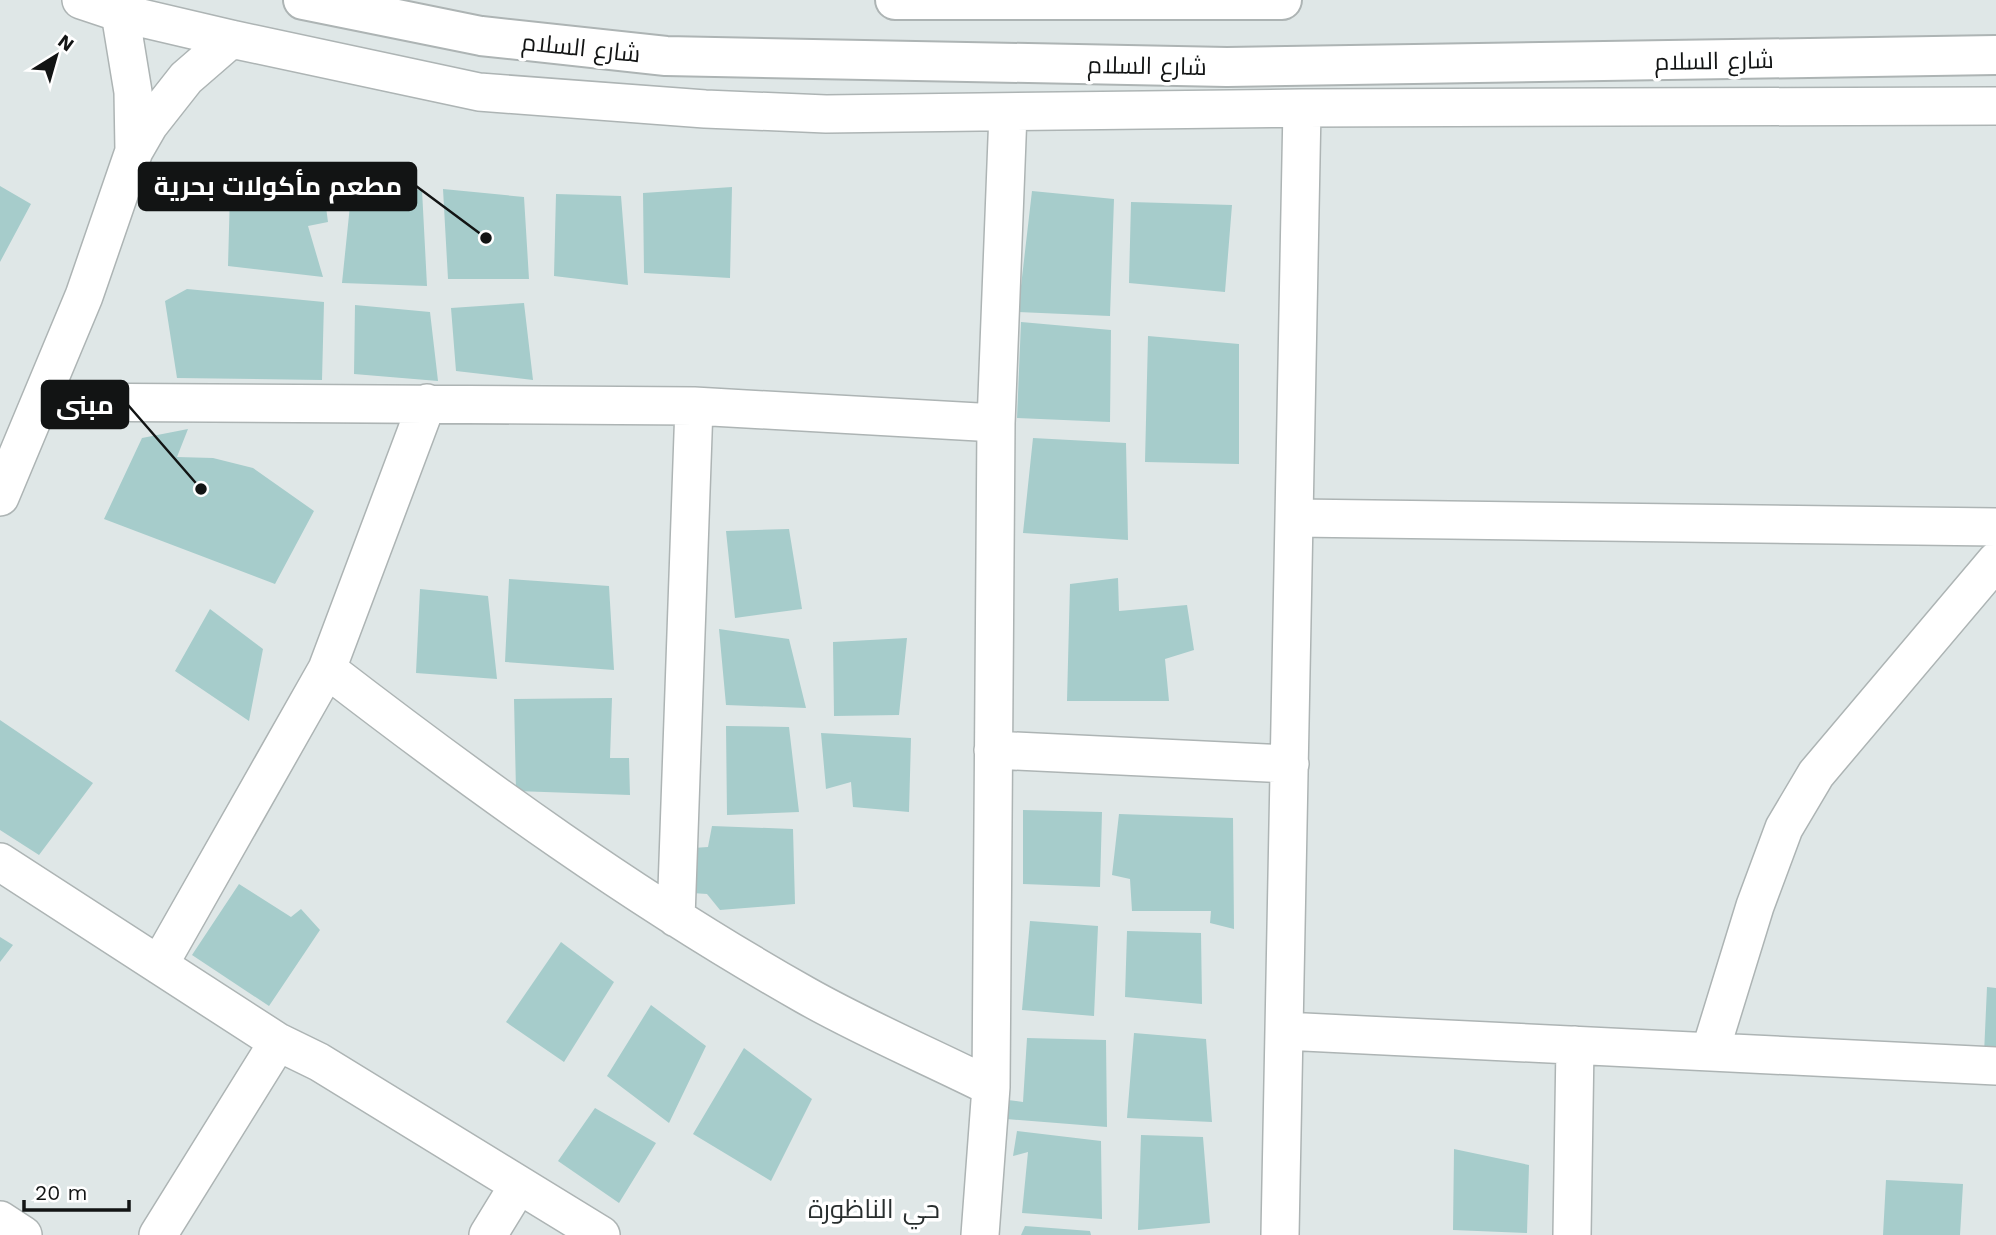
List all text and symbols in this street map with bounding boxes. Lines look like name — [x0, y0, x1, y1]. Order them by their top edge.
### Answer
north arrow — [21, 21, 91, 91]
street label: شارع السلام — [520, 28, 642, 70]
text: N — [53, 29, 78, 56]
street label: شارع السلام — [1654, 46, 1774, 78]
street label: شارع السلام — [1087, 51, 1207, 83]
callout: مطعم مأكولات بحرية — [139, 163, 416, 210]
text: مطعم مأكولات بحرية — [154, 169, 402, 204]
callout: مبنى — [42, 381, 128, 428]
text: مبنى — [56, 390, 114, 421]
scale bar — [24, 1168, 130, 1212]
text: 20 m — [35, 1180, 87, 1205]
district label: حي الناظورة — [808, 1194, 940, 1230]

